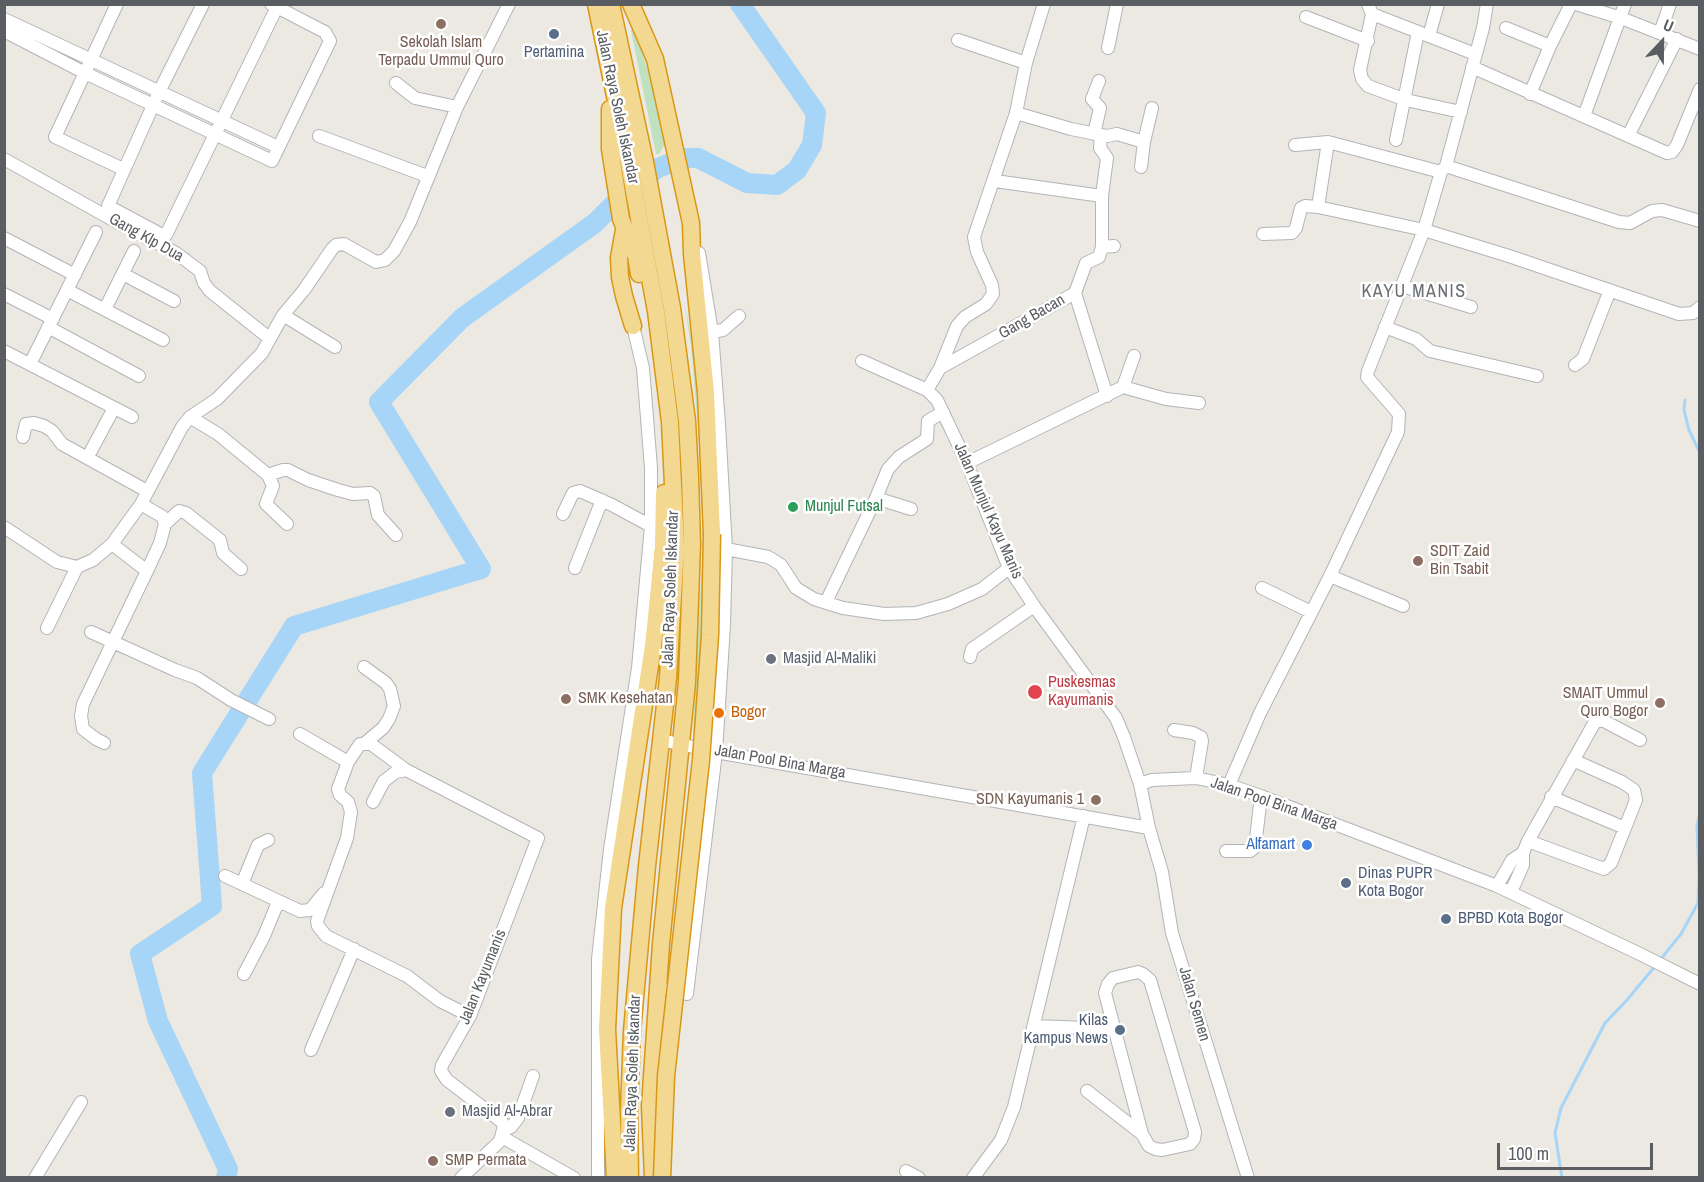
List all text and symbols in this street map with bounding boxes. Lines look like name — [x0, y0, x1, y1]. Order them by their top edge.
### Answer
north arrow — [1632, 12, 1692, 72]
text: U — [1660, 13, 1677, 37]
marker: Sekolah Islam Terpadu Ummul Quro — [434, 17, 448, 31]
marker: Pertamina — [547, 27, 561, 41]
street label: Jalan Raya Soleh Iskandar — [591, 28, 643, 186]
place label: Sekolah Islam Terpadu Ummul Quro — [378, 33, 504, 71]
place label: Pertamina — [524, 43, 584, 63]
street label: Gang Klp Dua — [105, 210, 187, 266]
district label: KAYU MANIS — [1362, 281, 1466, 303]
street label: Gang Bacan — [996, 290, 1068, 344]
street label: Jalan Munjul Kayu Manis — [949, 440, 1027, 582]
place label: Munjul Futsal — [805, 497, 883, 517]
marker: Munjul Futsal — [786, 500, 800, 514]
street label: Jalan Raya Soleh Iskandar — [659, 510, 683, 668]
place label: SDIT Zaid Bin Tsabit — [1430, 542, 1490, 580]
marker: SDIT Zaid Bin Tsabit — [1411, 554, 1425, 568]
place label: Masjid Al-Maliki — [783, 649, 876, 669]
marker: Masjid Al-Maliki — [764, 652, 778, 666]
place label: Puskesmas Kayumanis — [1048, 673, 1116, 711]
marker: Puskesmas Kayumanis — [1026, 683, 1044, 701]
place label: SMAIT Ummul Quro Bogor — [1563, 684, 1648, 722]
place label: SMK Kesehatan — [578, 689, 673, 709]
marker: SMK Kesehatan — [559, 692, 573, 706]
marker: SMAIT Ummul Quro Bogor — [1653, 696, 1667, 710]
place label: Bogor — [731, 703, 766, 723]
marker: Bogor — [712, 706, 726, 720]
street label: Jalan Pool Bina Marga — [713, 741, 847, 783]
street label: Jalan Pool Bina Marga — [1208, 773, 1340, 835]
place label: SDN Kayumanis 1 — [976, 790, 1084, 810]
marker: SDN Kayumanis 1 — [1089, 793, 1103, 807]
place label: Alfamart — [1246, 835, 1295, 855]
marker: Alfamart — [1300, 838, 1314, 852]
place label: Dinas PUPR Kota Bogor — [1358, 864, 1432, 902]
marker: Dinas PUPR Kota Bogor — [1339, 876, 1353, 890]
place label: BPBD Kota Bogor — [1458, 909, 1563, 929]
marker: BPBD Kota Bogor — [1439, 912, 1453, 926]
street label: Jalan Kayumanis — [455, 927, 511, 1027]
street label: Jalan Semen — [1174, 965, 1214, 1043]
street label: Jalan Raya Soleh Iskandar — [621, 994, 645, 1152]
place label: Kilas Kampus News — [1023, 1011, 1108, 1049]
marker: Kilas Kampus News — [1113, 1023, 1127, 1037]
place label: Masjid Al-Abrar — [462, 1102, 552, 1122]
marker: Masjid Al-Abrar — [443, 1105, 457, 1119]
scale bar — [1500, 1131, 1656, 1169]
text: 100 m — [1508, 1141, 1549, 1166]
place label: SMP Permata — [445, 1151, 527, 1171]
marker: SMP Permata — [426, 1154, 440, 1168]

